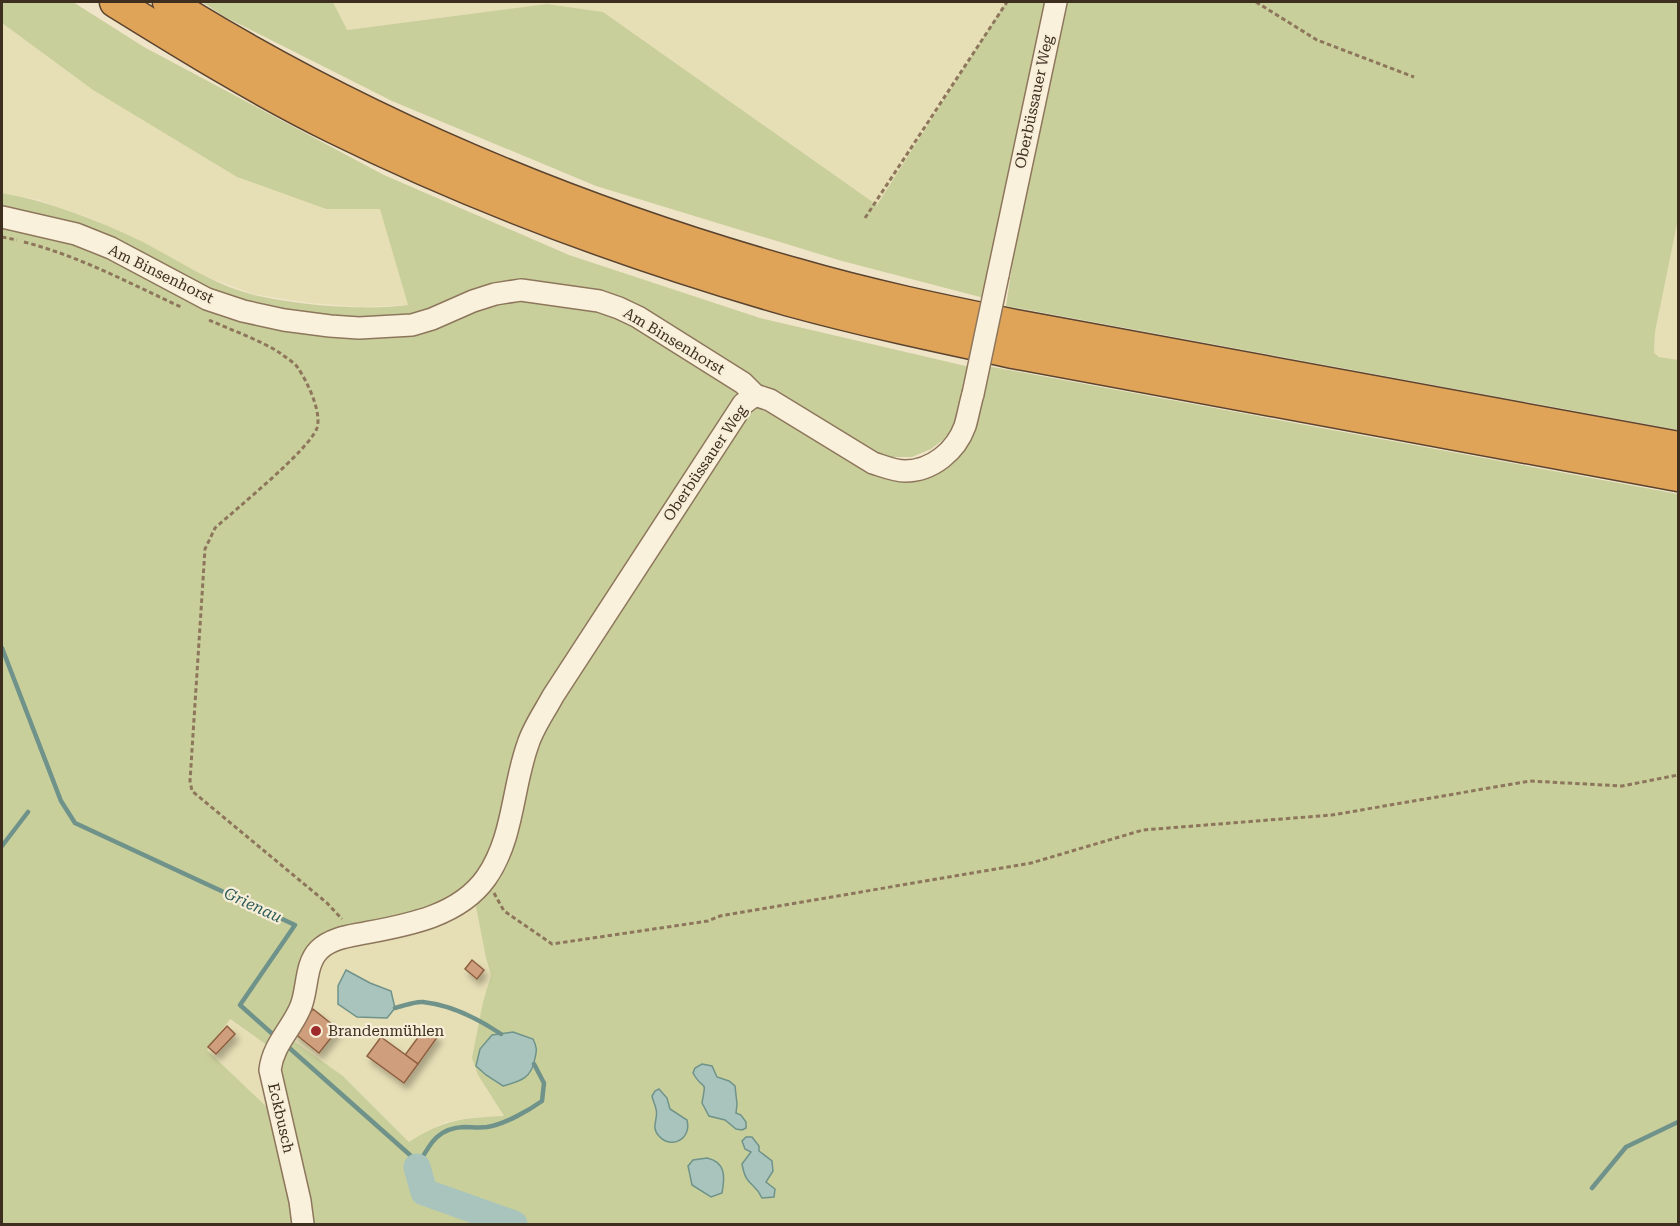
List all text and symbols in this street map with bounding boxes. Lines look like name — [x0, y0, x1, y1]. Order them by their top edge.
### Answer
street label: Oberbüssauer Weg — [1011, 33, 1057, 170]
street label: Am Binsenhorst — [105, 241, 217, 307]
street label: Am Binsenhorst — [620, 304, 728, 379]
street label: Oberbüssauer Weg — [660, 401, 751, 524]
water label: Grienau — [221, 883, 285, 927]
place label: Brandenmühlen — [328, 1022, 445, 1040]
marker: Brandenmühlen — [309, 1024, 323, 1038]
street label: Eckbusch — [264, 1081, 298, 1155]

